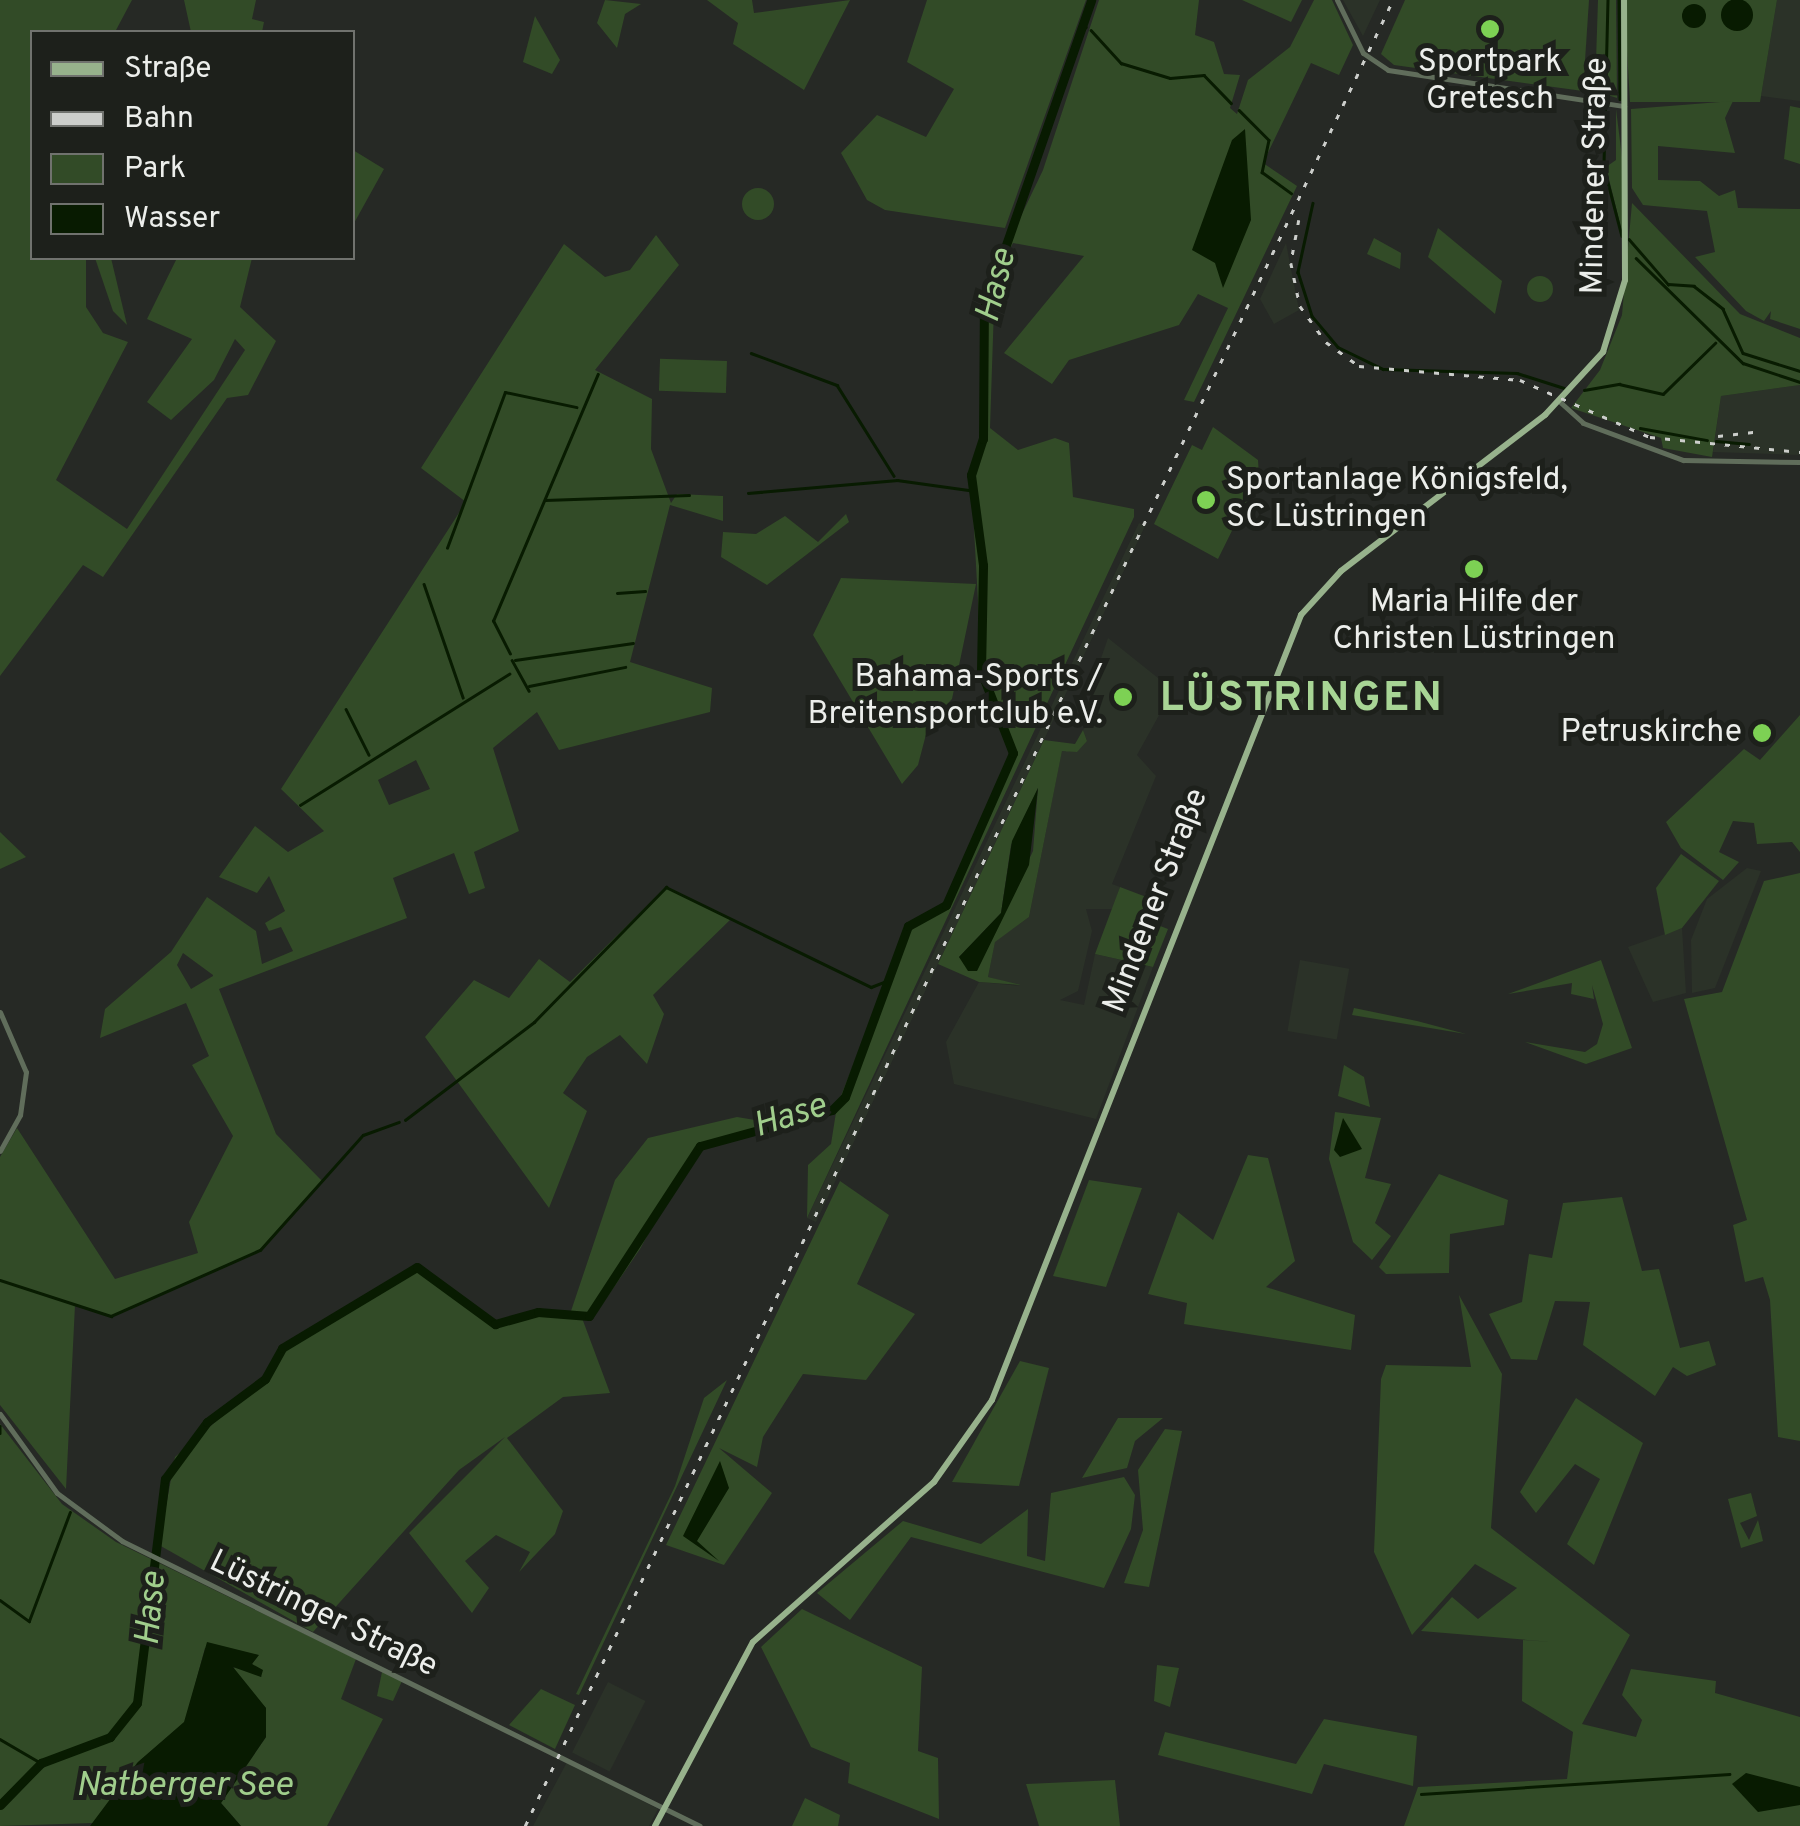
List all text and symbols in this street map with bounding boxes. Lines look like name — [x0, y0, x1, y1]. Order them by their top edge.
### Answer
marker: Sportpark Gretesch — [1479, 18, 1501, 40]
legend — [30, 30, 355, 260]
place label: Sportpark Gretesch — [1418, 45, 1562, 120]
text: Straße — [124, 51, 211, 88]
street label: Mindener Straße — [1575, 57, 1617, 295]
text: Bahn — [124, 101, 194, 138]
text: Park — [124, 151, 186, 188]
text: Wasser — [124, 201, 220, 238]
water label: Hase — [968, 245, 1026, 327]
place label: Sportanlage Königsfeld, SC Lüstringen — [1226, 463, 1568, 538]
marker: Sportanlage Königsfeld, SC Lüstringen — [1195, 489, 1217, 511]
marker: Maria Hilfe der Christen Lüstringen — [1463, 558, 1485, 580]
place label: Maria Hilfe der Christen Lüstringen — [1333, 585, 1615, 660]
place label: Bahama-Sports / Breitensportclub e.V. — [808, 660, 1103, 735]
district label: LÜSTRINGEN — [1160, 675, 1444, 725]
marker: Bahama-Sports / Breitensportclub e.V. — [1112, 686, 1134, 708]
place label: Petruskirche — [1560, 714, 1742, 752]
marker: Petruskirche — [1751, 722, 1773, 744]
street label: Mindener Straße — [1097, 783, 1217, 1019]
water label: Hase — [748, 1086, 832, 1148]
street label: Lüstringer Straße — [203, 1543, 443, 1687]
water label: Hase — [128, 1570, 176, 1648]
water label: Natberger See — [76, 1765, 292, 1807]

